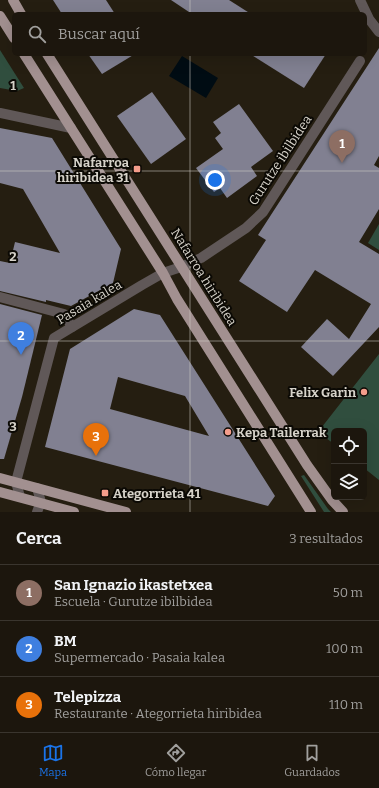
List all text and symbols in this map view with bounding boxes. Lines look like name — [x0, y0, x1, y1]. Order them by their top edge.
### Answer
search box — [12, 12, 367, 56]
icon: search — [26, 23, 48, 45]
text: Buscar aquí — [58, 25, 140, 43]
text: 1 — [10, 78, 16, 93]
street label: Gurutze ibilbidea — [245, 112, 315, 208]
pin: 1 — [329, 130, 355, 163]
place label: Nafarroa hiribidea 31 — [57, 155, 130, 185]
marker: Nafarroa hiribidea 31 — [132, 164, 142, 174]
your location — [205, 170, 225, 190]
street label: Nafarroa hiribidea — [168, 226, 240, 328]
text: 2 — [9, 249, 17, 264]
street label: Pasaia kalea — [54, 277, 124, 327]
pin: 2 — [8, 322, 34, 355]
place label: Felix Garin — [289, 385, 357, 400]
marker: Felix Garin — [359, 387, 369, 397]
text: 3 — [9, 419, 17, 434]
pin: 3 — [83, 423, 109, 456]
place label: Kepa Tailerrak — [236, 425, 327, 440]
marker: Kepa Tailerrak — [223, 427, 233, 437]
map controls — [331, 428, 367, 500]
button: locate — [331, 428, 367, 464]
button: layers — [331, 464, 367, 500]
place label: Ategorrieta 41 — [113, 486, 201, 501]
marker: Ategorrieta 41 — [100, 488, 110, 498]
text: Cerca — [16, 528, 61, 549]
text: 3 resultados — [289, 531, 363, 546]
text: San Ignazio ikastetxea — [54, 576, 213, 594]
text: 1 — [26, 585, 32, 600]
text: 50 m — [333, 585, 363, 600]
text: Escuela · Gurutze ibilbidea — [54, 594, 213, 609]
text: BM — [54, 632, 76, 650]
text: 2 — [25, 641, 33, 656]
text: 100 m — [326, 641, 363, 656]
text: Supermercado · Pasaia kalea — [54, 650, 225, 665]
text: Telepizza — [54, 688, 121, 706]
text: 3 — [25, 697, 33, 712]
text: 110 m — [329, 697, 363, 712]
text: Restaurante · Ategorrieta hiribidea — [54, 706, 262, 721]
tab: Mapa — [39, 742, 67, 779]
tab: Cómo llegar — [145, 742, 206, 779]
tab: Guardados — [284, 742, 340, 779]

